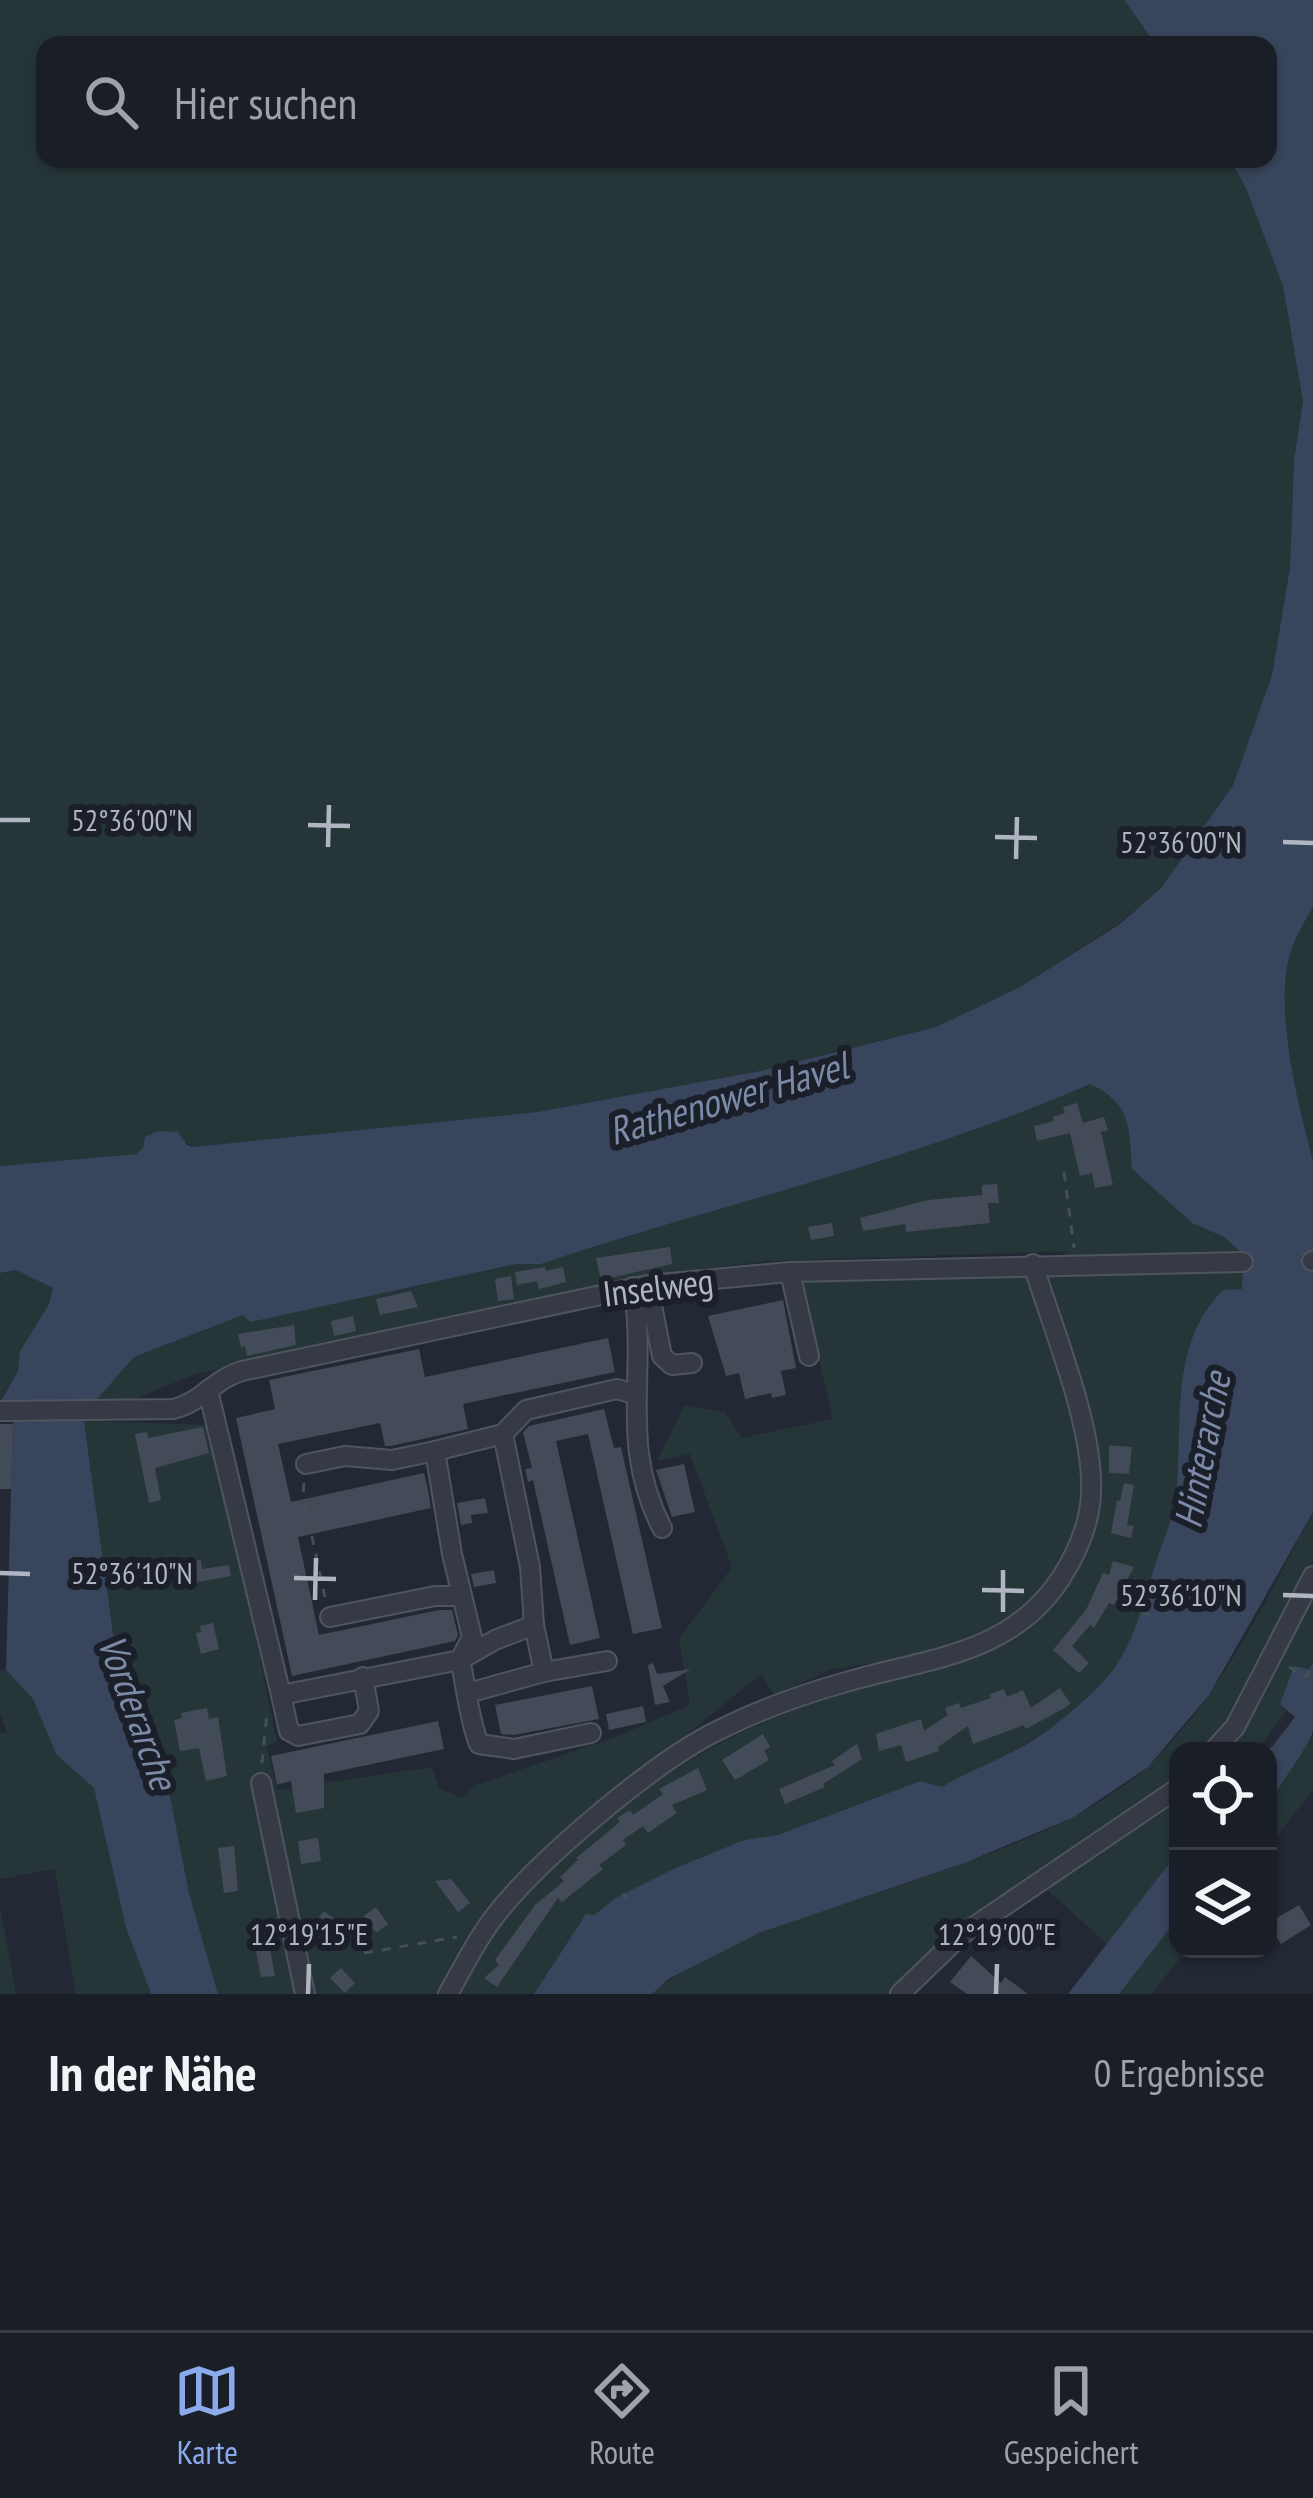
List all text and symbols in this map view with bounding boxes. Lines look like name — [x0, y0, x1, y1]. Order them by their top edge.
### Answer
search box — [36, 36, 1277, 168]
icon: search — [78, 69, 144, 135]
text: Hier suchen — [174, 73, 357, 131]
text: 52°36'00"N — [71, 800, 193, 839]
text: 52°36'00"N — [1120, 822, 1242, 861]
water label: Rathenower Havel — [602, 1038, 857, 1156]
street label: Inselweg — [600, 1256, 716, 1317]
water label: Hinterarche — [1161, 1365, 1242, 1532]
text: 52°36'10"N — [71, 1553, 193, 1592]
text: 52°36'10"N — [1120, 1575, 1242, 1614]
water label: Vorderarche — [87, 1628, 191, 1799]
map controls — [1169, 1742, 1277, 1958]
button: locate — [1169, 1742, 1277, 1850]
button: layers — [1169, 1850, 1277, 1958]
text: 12°19'15"E — [250, 1914, 368, 1953]
text: 12°19'00"E — [938, 1914, 1056, 1953]
text: In der Nähe — [48, 2039, 257, 2105]
text: 0 Ergebnisse — [1094, 2047, 1265, 2098]
tab: Karte — [174, 2358, 240, 2473]
tab: Route — [589, 2358, 655, 2473]
tab: Gespeichert — [1004, 2358, 1139, 2473]

